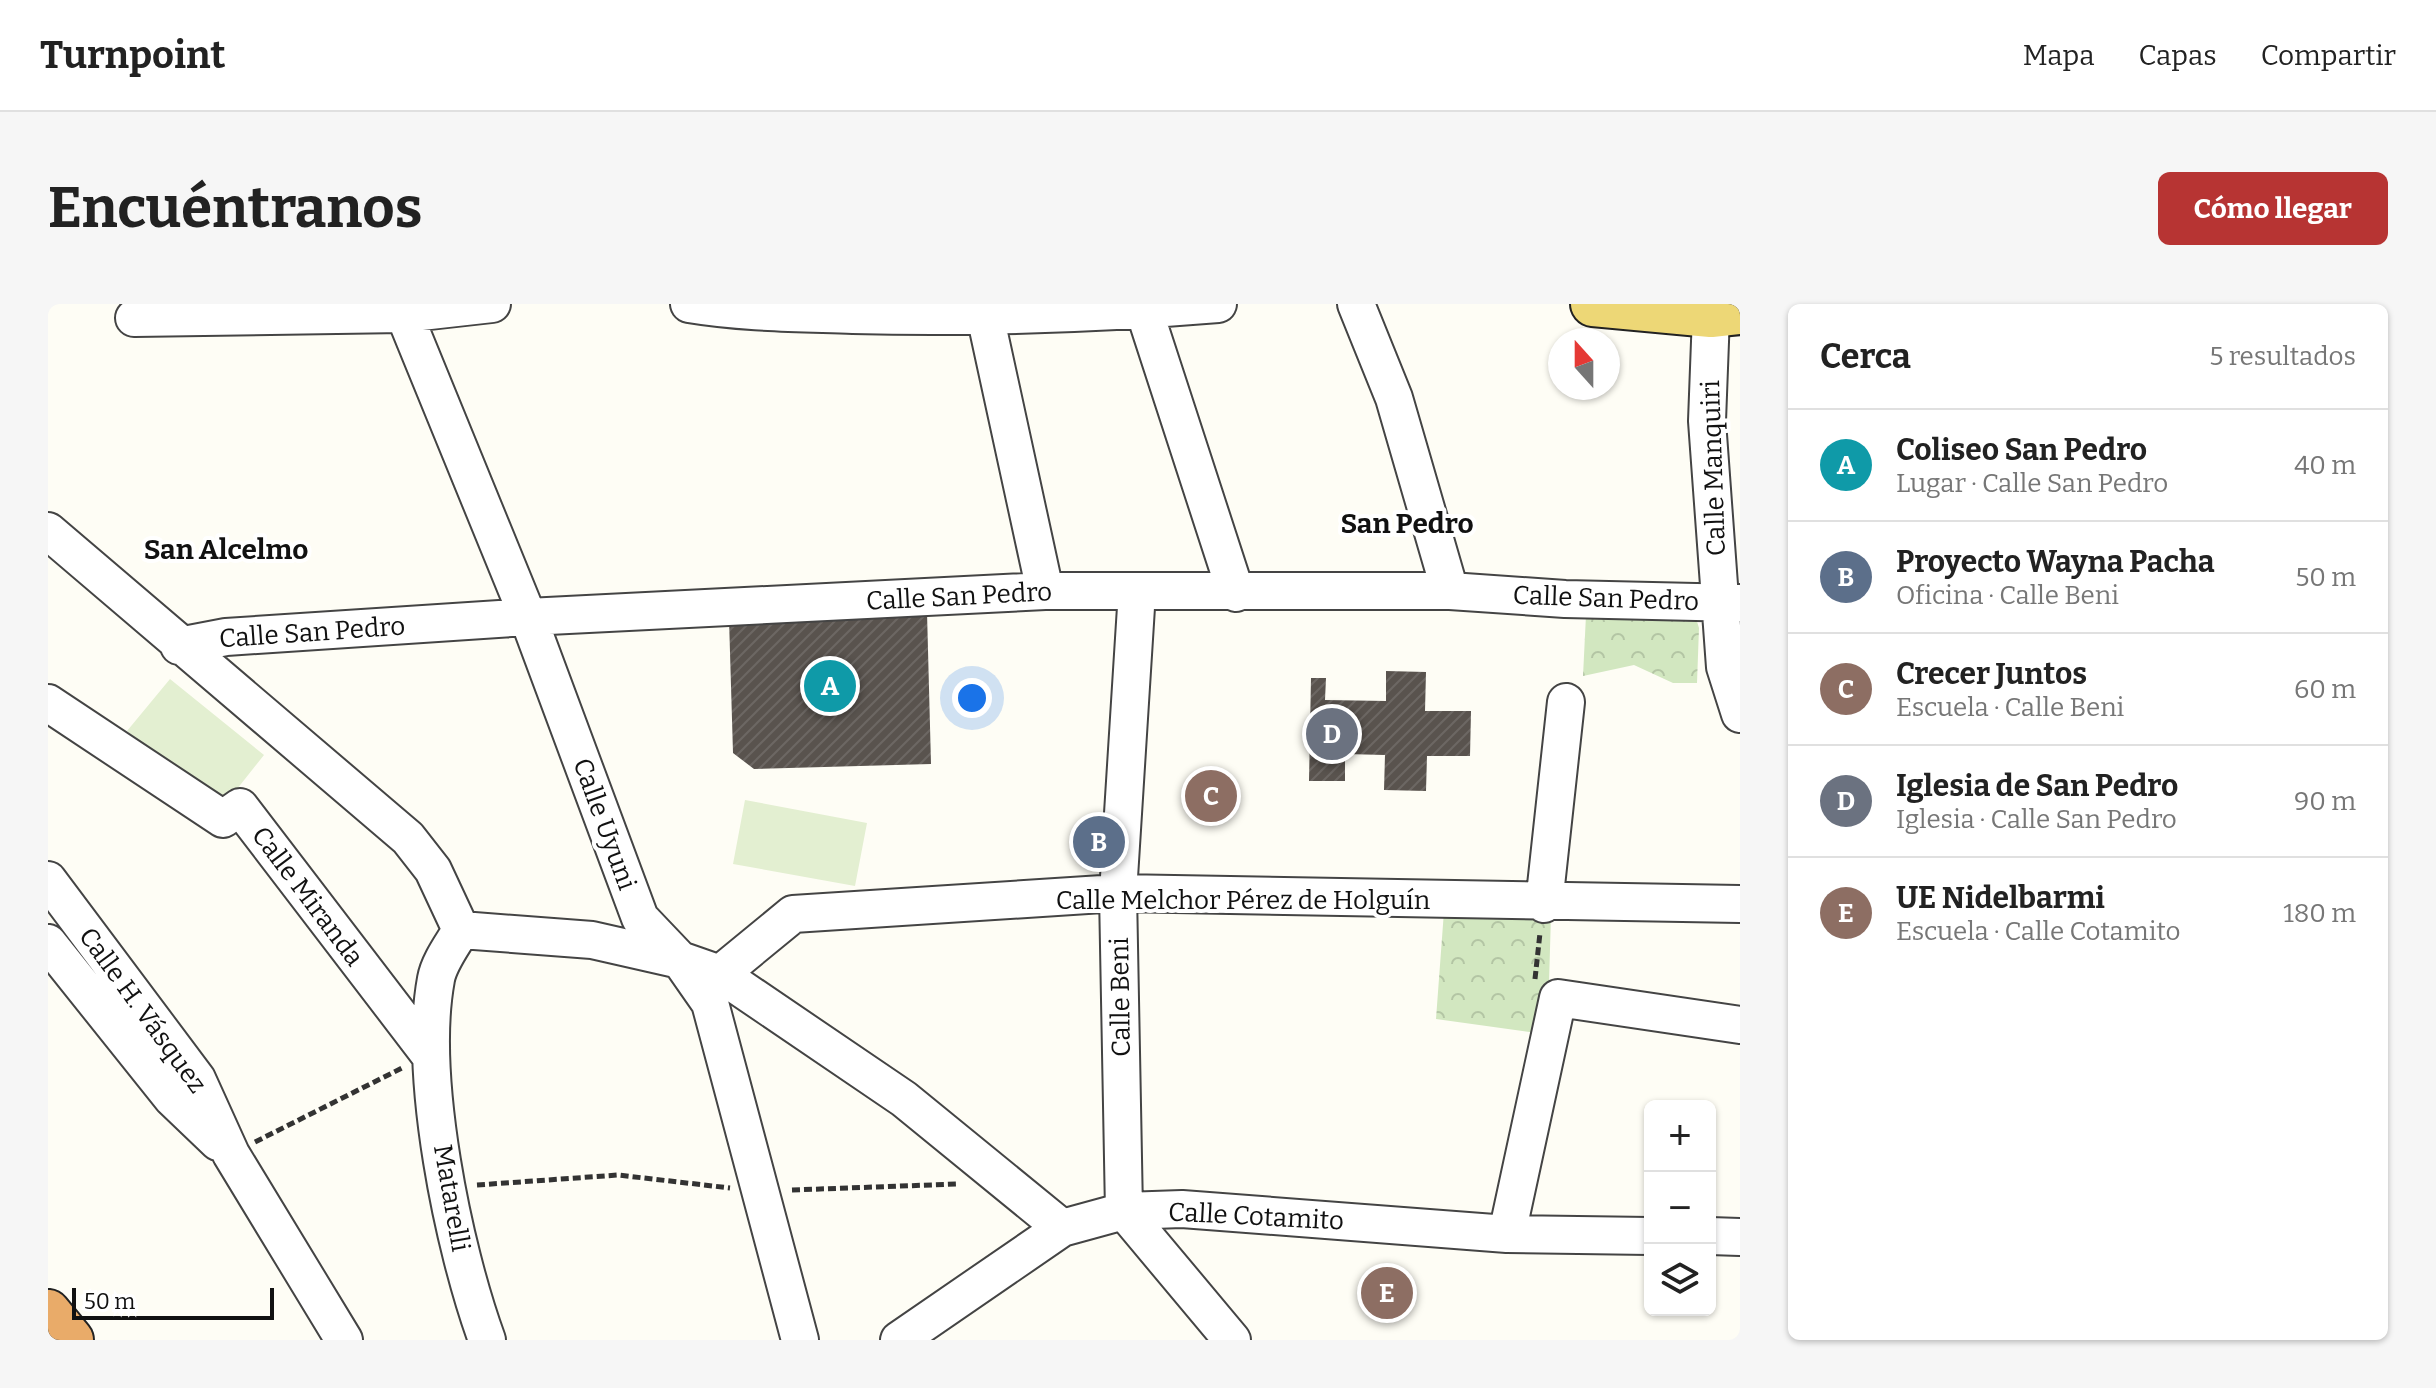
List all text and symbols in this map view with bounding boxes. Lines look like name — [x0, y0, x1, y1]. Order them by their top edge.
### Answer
text: Turnpoint — [40, 32, 226, 78]
text: Mapa — [2023, 39, 2094, 72]
text: Capas — [2138, 39, 2217, 72]
text: Compartir — [2261, 39, 2396, 72]
button: Cómo llegar — [2158, 172, 2388, 245]
text: Encuéntranos — [48, 175, 422, 242]
north arrow — [1548, 328, 1620, 400]
text: Cerca — [1820, 336, 1911, 377]
text: 5 resultados — [2210, 341, 2356, 372]
street label: Calle Manquiri — [1695, 379, 1732, 557]
text: Coliseo San Pedro — [1896, 432, 2147, 468]
text: A — [1837, 450, 1855, 481]
text: 40 m — [2294, 450, 2356, 481]
text: Lugar · Calle San Pedro — [1896, 468, 2168, 499]
district label: San Pedro — [1340, 507, 1474, 540]
district label: San Alcelmo — [144, 533, 308, 566]
text: Proyecto Wayna Pacha — [1896, 544, 2215, 580]
text: B — [1838, 562, 1854, 593]
text: 50 m — [2295, 562, 2356, 593]
street label: Calle San Pedro — [865, 576, 1053, 617]
street label: Calle San Pedro — [1512, 580, 1700, 617]
text: Oficina · Calle Beni — [1896, 580, 2119, 611]
street label: Calle San Pedro — [218, 611, 406, 654]
pin: A — [804, 656, 856, 716]
text: Crecer Juntos — [1896, 656, 2087, 692]
text: C — [1838, 674, 1854, 705]
text: 60 m — [2294, 674, 2356, 705]
your location — [952, 678, 992, 718]
text: Escuela · Calle Beni — [1896, 692, 2124, 723]
pin: D — [1306, 704, 1358, 764]
street label: Calle Uyuni — [566, 754, 643, 894]
pin: C — [1185, 766, 1237, 826]
text: Iglesia de San Pedro — [1896, 768, 2178, 804]
text: D — [1837, 786, 1855, 817]
text: 90 m — [2294, 786, 2356, 817]
text: Iglesia · Calle San Pedro — [1896, 804, 2177, 835]
pin: B — [1073, 812, 1125, 872]
street label: Calle Miranda — [245, 821, 370, 972]
text: UE Nidelbarmi — [1896, 880, 2105, 916]
street label: Calle Melchor Pérez de Holguín — [1056, 885, 1431, 916]
text: E — [1838, 898, 1854, 929]
text: 180 m — [2283, 898, 2356, 929]
text: Escuela · Calle Cotamito — [1896, 916, 2180, 947]
street label: Calle H. Vásquez — [72, 922, 213, 1099]
street label: Calle Beni — [1104, 937, 1137, 1057]
map controls — [1644, 1100, 1716, 1316]
button: + — [1644, 1100, 1716, 1172]
street label: Matarelli — [427, 1142, 476, 1254]
button: − — [1644, 1172, 1716, 1244]
street label: Calle Cotamito — [1167, 1196, 1345, 1237]
button: layers — [1644, 1244, 1716, 1316]
pin: E — [1361, 1263, 1413, 1323]
scale bar — [72, 1284, 274, 1320]
text: 50 m — [84, 1288, 135, 1315]

